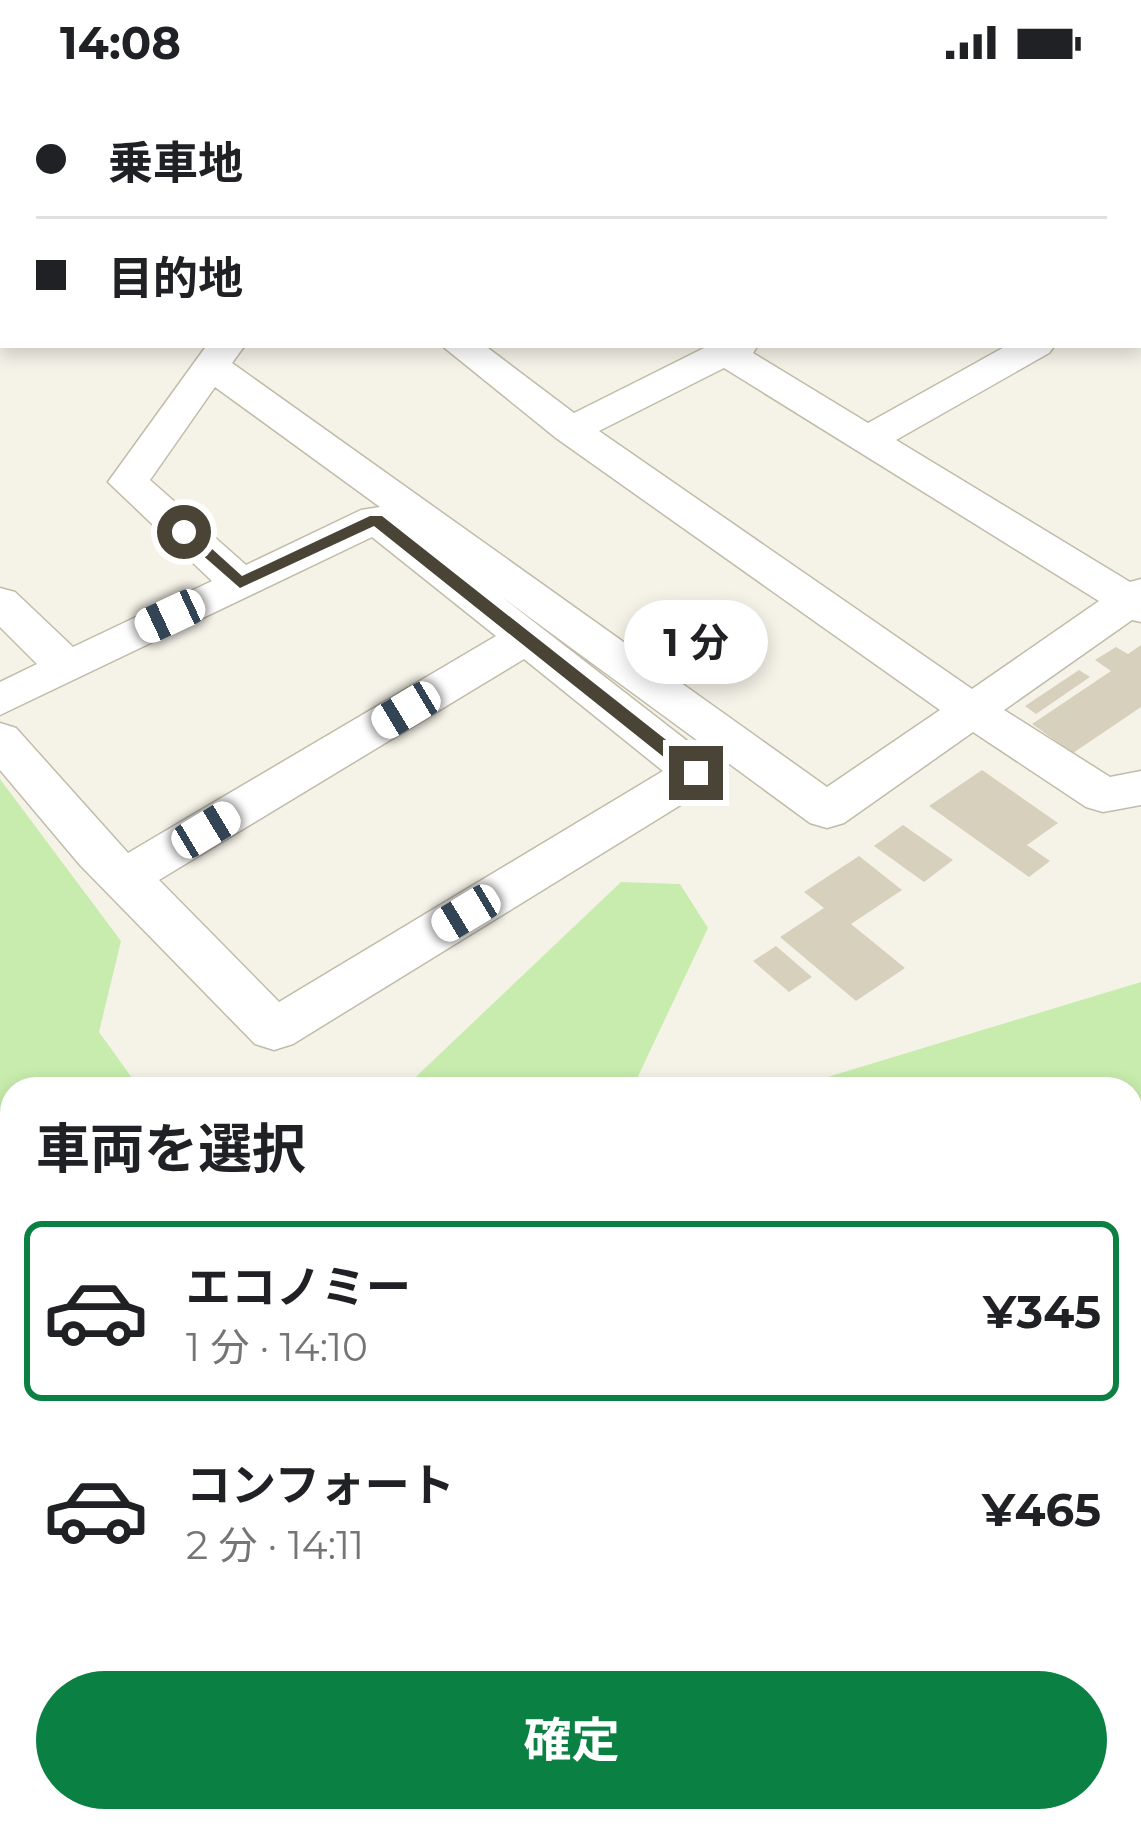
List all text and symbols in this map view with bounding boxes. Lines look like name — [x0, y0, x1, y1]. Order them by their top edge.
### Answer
text: 14:08 — [60, 15, 181, 70]
text: 乗車地 — [108, 135, 243, 190]
text: 目的地 — [108, 250, 243, 305]
route start — [157, 505, 211, 559]
car — [130, 584, 210, 648]
callout: 1 分 — [624, 599, 768, 683]
text: 1 分 — [663, 618, 729, 666]
car — [366, 676, 446, 744]
route end — [669, 746, 723, 800]
car — [166, 796, 246, 864]
car — [426, 879, 506, 947]
text: 車両を選択 — [36, 1116, 306, 1182]
icon: car — [42, 1257, 150, 1365]
text: エコノミー — [186, 1259, 411, 1314]
text: ¥345 — [983, 1284, 1101, 1339]
text: 1 分 · 14:10 — [186, 1323, 368, 1371]
icon: car — [42, 1455, 150, 1563]
text: コンフォート — [186, 1457, 455, 1512]
text: ¥465 — [982, 1482, 1101, 1537]
text: 2 分 · 14:11 — [186, 1521, 364, 1569]
button: 確定 — [36, 1671, 1107, 1809]

